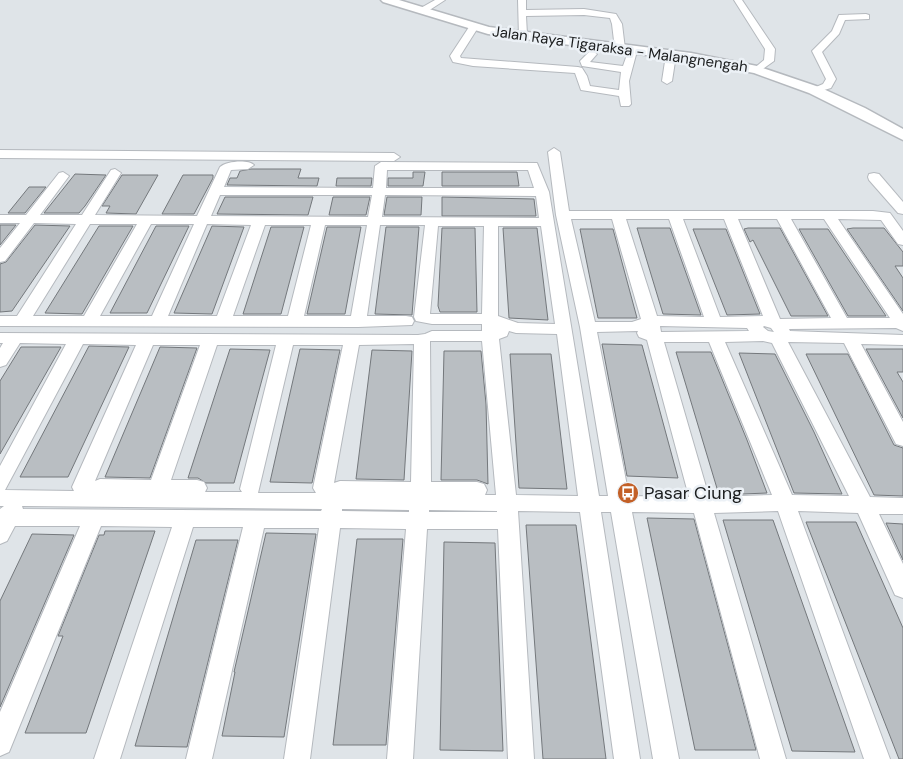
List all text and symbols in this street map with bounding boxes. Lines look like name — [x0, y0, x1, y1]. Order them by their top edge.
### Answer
street label: Jalan Raya Tigaraksa - Malangnengah — [491, 21, 749, 77]
bus stop icon: Pasar Ciung — [616, 481, 640, 505]
place label: Pasar Ciung — [644, 481, 742, 505]

